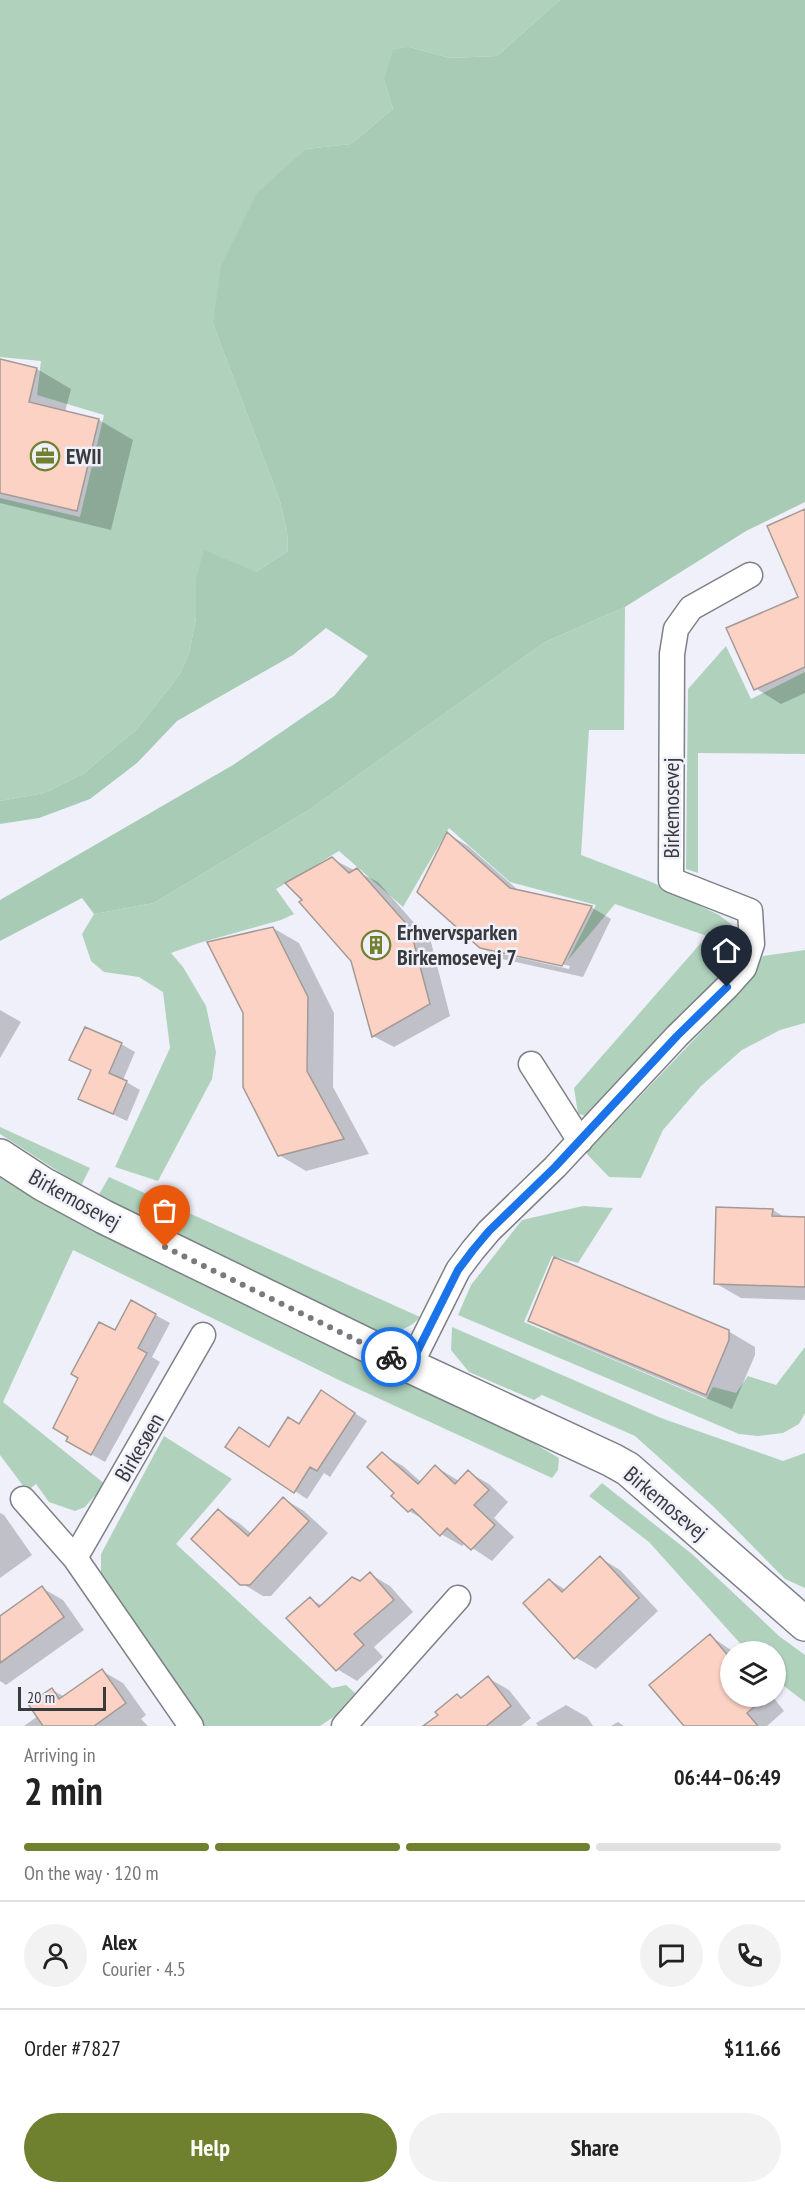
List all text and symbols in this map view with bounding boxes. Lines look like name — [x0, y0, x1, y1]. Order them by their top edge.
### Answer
office icon: EWII — [29, 440, 61, 472]
place label: EWII — [66, 442, 102, 470]
street label: Birkemosevej — [657, 758, 685, 858]
place label: Erhvervsparken Birkemosevej 7 — [397, 918, 517, 971]
pin — [701, 925, 752, 987]
building icon: Erhvervsparken Birkemosevej 7 — [360, 929, 392, 961]
icon: home — [710, 934, 743, 967]
street label: Birkemosevej — [24, 1162, 126, 1236]
pin — [139, 1185, 190, 1247]
icon: bag — [148, 1194, 181, 1227]
courier — [361, 1327, 421, 1387]
icon: bike — [375, 1341, 408, 1374]
street label: Birkesøen — [108, 1408, 170, 1486]
street label: Birkemosevej — [618, 1460, 714, 1546]
map controls — [720, 1641, 786, 1707]
button: layers — [720, 1641, 786, 1707]
scale bar — [18, 1684, 106, 1712]
text: 20 m — [27, 1687, 55, 1707]
text: Arriving in — [24, 1742, 96, 1768]
text: 06:44–06:49 — [674, 1763, 781, 1791]
text: 2 min — [24, 1765, 103, 1816]
text: On the way · 120 m — [24, 1860, 159, 1886]
button: person — [24, 1924, 87, 1987]
button: chat — [640, 1924, 703, 1987]
button: phone — [718, 1924, 781, 1987]
text: Alex — [102, 1928, 137, 1956]
text: Courier · 4.5 — [102, 1956, 186, 1982]
text: Order #7827 — [24, 2034, 121, 2062]
text: $11.66 — [724, 2034, 781, 2062]
button: Help — [24, 2113, 397, 2182]
button: Share — [409, 2113, 781, 2182]

